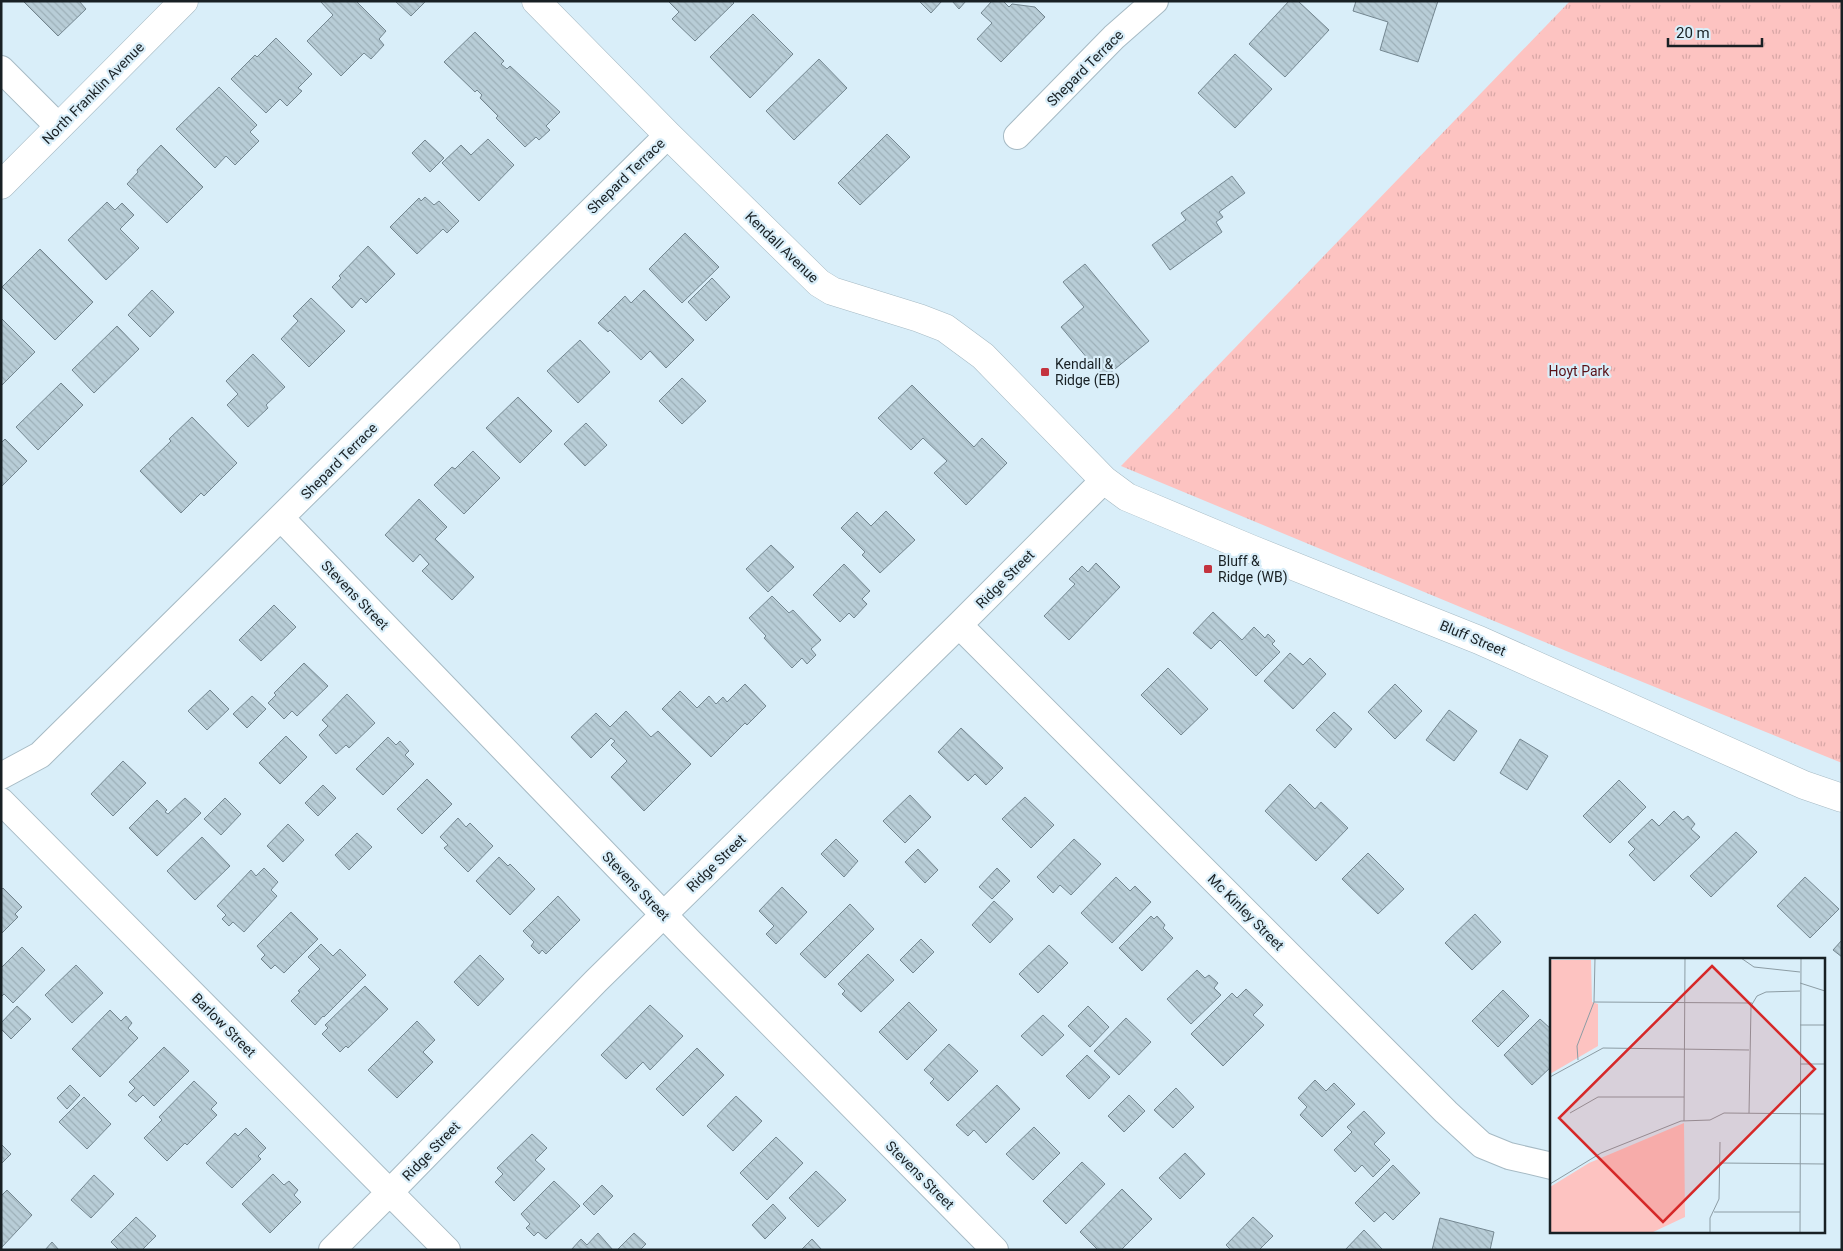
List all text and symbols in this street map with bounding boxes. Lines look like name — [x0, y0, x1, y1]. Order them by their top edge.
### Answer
scale bar — [1668, 15, 1762, 47]
text: 20 m — [1676, 24, 1710, 42]
street label: Shepard Terrace — [1044, 27, 1126, 109]
street label: North Franklin Avenue — [39, 39, 147, 147]
street label: Shepard Terrace — [584, 135, 668, 217]
street label: Kendall Avenue — [742, 208, 822, 286]
place label: Kendall & Ridge (EB) — [1055, 356, 1120, 389]
park label: Hoyt Park — [1549, 363, 1610, 379]
marker: Kendall & Ridge (EB) — [1039, 366, 1051, 378]
street label: Shepard Terrace — [298, 420, 380, 502]
street label: Ridge Street — [973, 546, 1038, 611]
place label: Bluff & Ridge (WB) — [1218, 553, 1288, 586]
street label: Stevens Street — [318, 557, 392, 633]
marker: Bluff & Ridge (WB) — [1202, 563, 1214, 575]
street label: Bluff Street — [1438, 617, 1509, 659]
street label: Ridge Street — [683, 831, 749, 895]
street label: Stevens Street — [599, 848, 673, 924]
street label: Mc Kinley Street — [1205, 871, 1288, 954]
inset map — [1550, 958, 1826, 1234]
street label: Barlow Street — [189, 990, 259, 1060]
street label: Ridge Street — [399, 1118, 463, 1184]
street label: Stevens Street — [883, 1138, 958, 1213]

